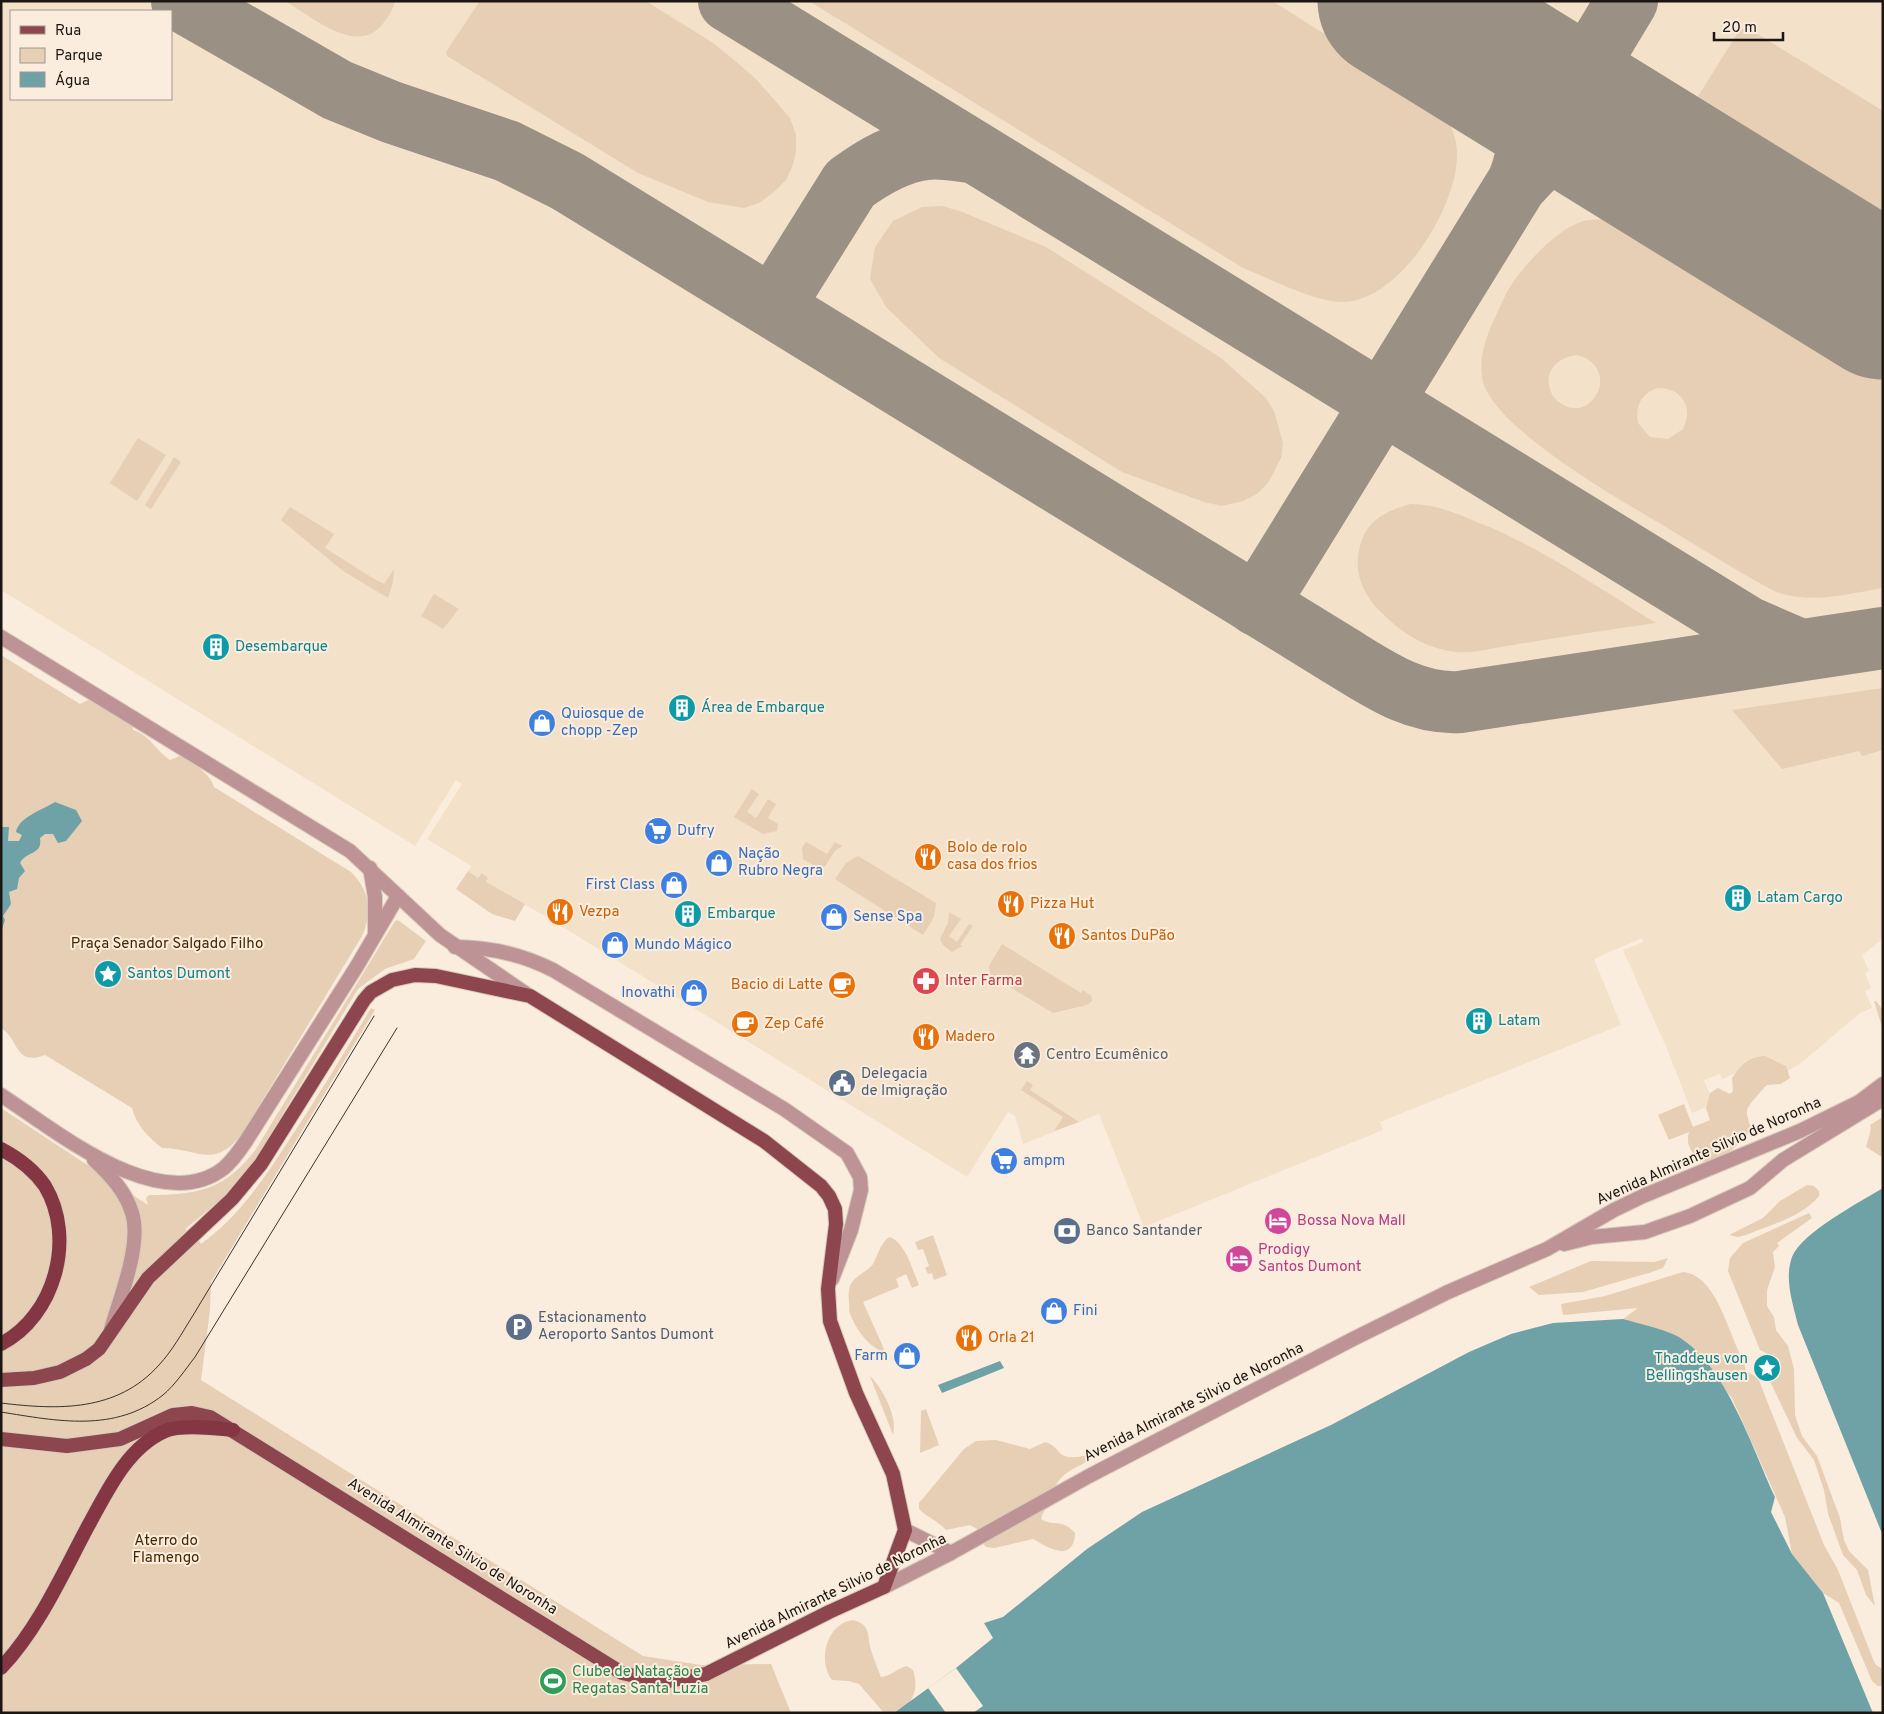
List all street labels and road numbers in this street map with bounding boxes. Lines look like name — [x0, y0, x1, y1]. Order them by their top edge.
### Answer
street label: Avenida Almirante Silvio de Noronha — [1594, 1094, 1824, 1210]
street label: Avenida Almirante Silvio de Noronha — [1081, 1339, 1307, 1467]
street label: Avenida Almirante Silvio de Noronha — [343, 1474, 561, 1620]
street label: Avenida Almirante Silvio de Noronha — [722, 1530, 950, 1654]

